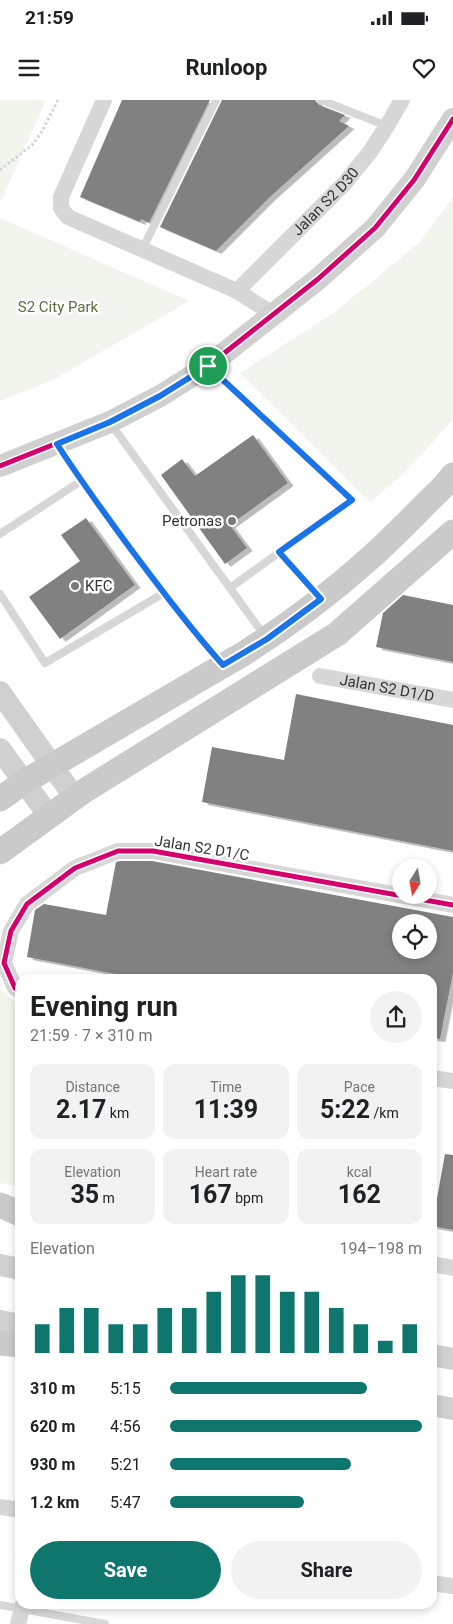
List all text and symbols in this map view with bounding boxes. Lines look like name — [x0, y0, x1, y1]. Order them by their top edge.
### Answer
text: 21:59 — [25, 6, 74, 29]
icon: menu — [15, 54, 43, 82]
icon: heart — [410, 54, 438, 82]
text: Runloop — [186, 55, 267, 80]
street label: Jalan S2 D30 — [289, 164, 363, 239]
park label: S2 City Park — [18, 298, 99, 316]
pin — [187, 345, 229, 387]
icon: arrive — [194, 352, 222, 380]
place label: Petronas — [162, 512, 222, 530]
marker: Petronas — [226, 515, 238, 527]
place label: KFC — [85, 577, 113, 595]
marker: KFC — [69, 580, 81, 592]
street label: Jalan S2 D1/D — [338, 671, 436, 705]
street label: Jalan S2 D1/C — [153, 832, 251, 864]
north arrow — [392, 859, 438, 904]
map controls — [392, 859, 437, 959]
button: locate — [392, 914, 437, 959]
text: Evening run — [30, 990, 178, 1023]
button: share — [370, 991, 422, 1043]
text: 21:59 · 7 × 310 m — [30, 1026, 152, 1045]
text: Distance — [65, 1079, 120, 1095]
text: Time — [210, 1079, 242, 1095]
text: Pace — [344, 1079, 375, 1095]
text: 2.17 — [56, 1095, 106, 1124]
text: 11:39 — [194, 1095, 258, 1124]
text: 5:22 — [320, 1095, 370, 1124]
text: km — [106, 1105, 129, 1121]
text: /km — [370, 1105, 399, 1121]
text: Elevation — [64, 1164, 121, 1180]
text: Heart rate — [195, 1164, 257, 1180]
text: kcal — [347, 1164, 372, 1180]
text: 35 — [70, 1180, 99, 1209]
text: 167 — [189, 1180, 232, 1209]
text: 162 — [338, 1180, 381, 1209]
text: m — [99, 1190, 115, 1206]
text: bpm — [232, 1190, 263, 1206]
text: Elevation — [30, 1239, 95, 1258]
text: 194–198 m — [340, 1239, 422, 1258]
text: 310 m — [30, 1379, 75, 1398]
text: 5:15 — [110, 1379, 141, 1398]
text: 620 m — [30, 1417, 75, 1436]
text: 4:56 — [110, 1417, 141, 1436]
text: 930 m — [30, 1455, 75, 1474]
text: 5:21 — [110, 1455, 141, 1474]
text: 1.2 km — [30, 1493, 79, 1512]
text: 5:47 — [110, 1493, 141, 1512]
button: Save — [30, 1541, 221, 1599]
button: Share — [231, 1541, 422, 1599]

